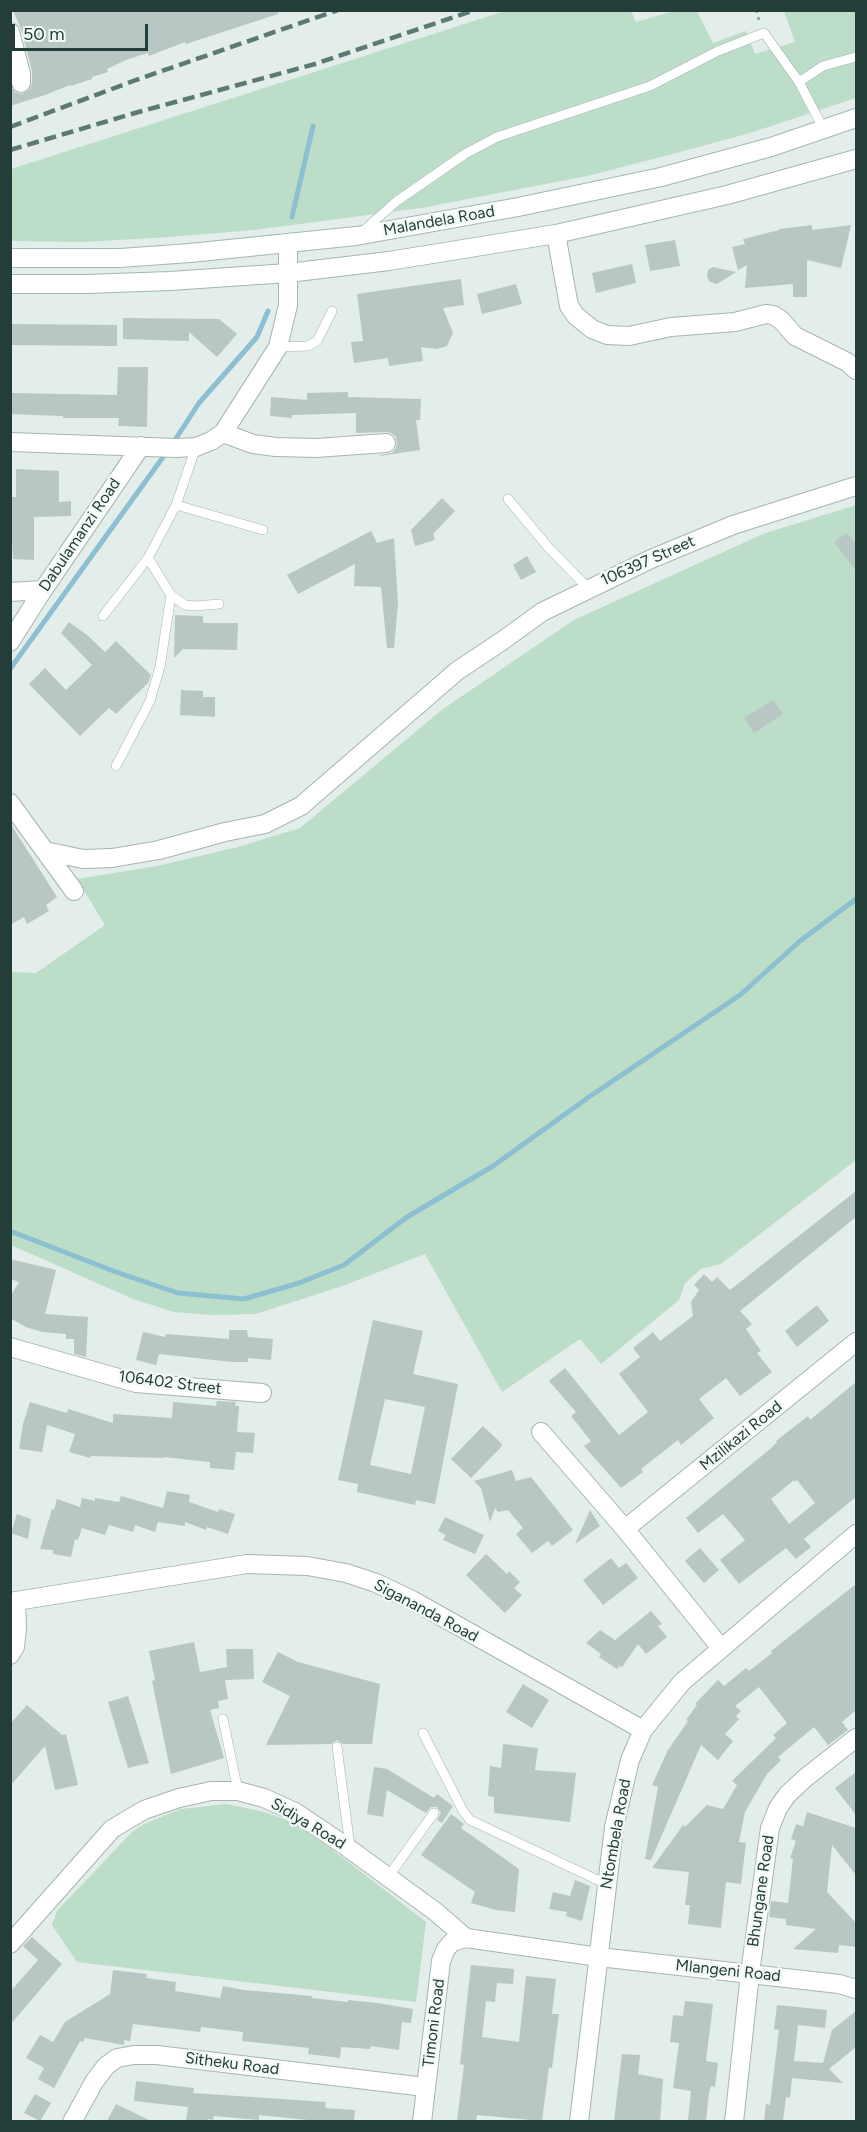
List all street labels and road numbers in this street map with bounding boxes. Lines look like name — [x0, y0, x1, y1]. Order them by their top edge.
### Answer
street label: Malandela Road — [382, 202, 496, 240]
street label: Dabulamanzi Road — [35, 475, 125, 595]
street label: 106397 Street — [598, 532, 698, 590]
street label: 106402 Street — [117, 1367, 223, 1399]
street label: Mzilikazi Road — [696, 1397, 786, 1475]
street label: Sigananda Road — [371, 1575, 481, 1647]
street label: Ntombela Road — [597, 1777, 635, 1891]
street label: Sidiya Road — [267, 1794, 349, 1854]
street label: Bhungane Road — [744, 1834, 778, 1948]
street label: Mlangeni Road — [674, 1956, 782, 1986]
street label: Timoni Road — [419, 1978, 449, 2068]
street label: Sitheku Road — [184, 2049, 280, 2079]

